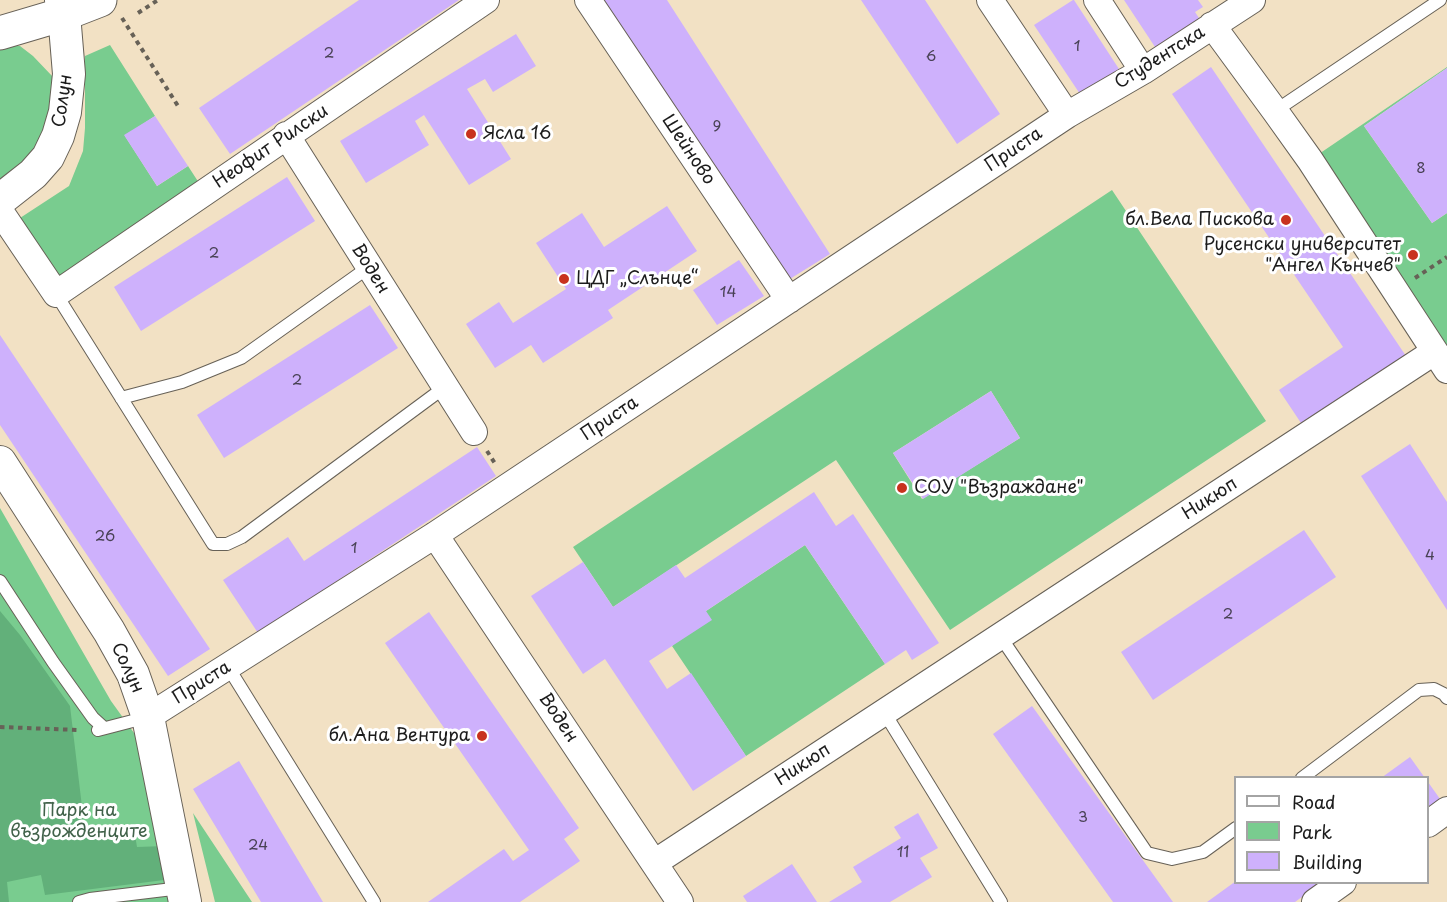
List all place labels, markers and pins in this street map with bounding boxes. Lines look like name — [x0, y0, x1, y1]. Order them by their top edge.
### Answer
place label: Ясла 16 — [483, 123, 551, 145]
marker: Ясла 16 — [464, 127, 478, 141]
place label: бл.Вела Пискова — [1125, 209, 1274, 231]
marker: бл.Вела Пискова — [1279, 213, 1293, 227]
place label: Русенски университет "Ангел Кънчев" — [1204, 234, 1401, 276]
marker: Русенски университет "Ангел Кънчев" — [1406, 248, 1420, 262]
place label: ЦДГ „Слънце“ — [576, 268, 698, 290]
marker: ЦДГ „Слънце“ — [557, 272, 571, 286]
place label: СОУ "Възраждане" — [914, 477, 1084, 499]
marker: СОУ "Възраждане" — [895, 481, 909, 495]
place label: бл.Ана Вентура — [328, 725, 470, 747]
marker: бл.Ана Вентура — [475, 729, 489, 743]

